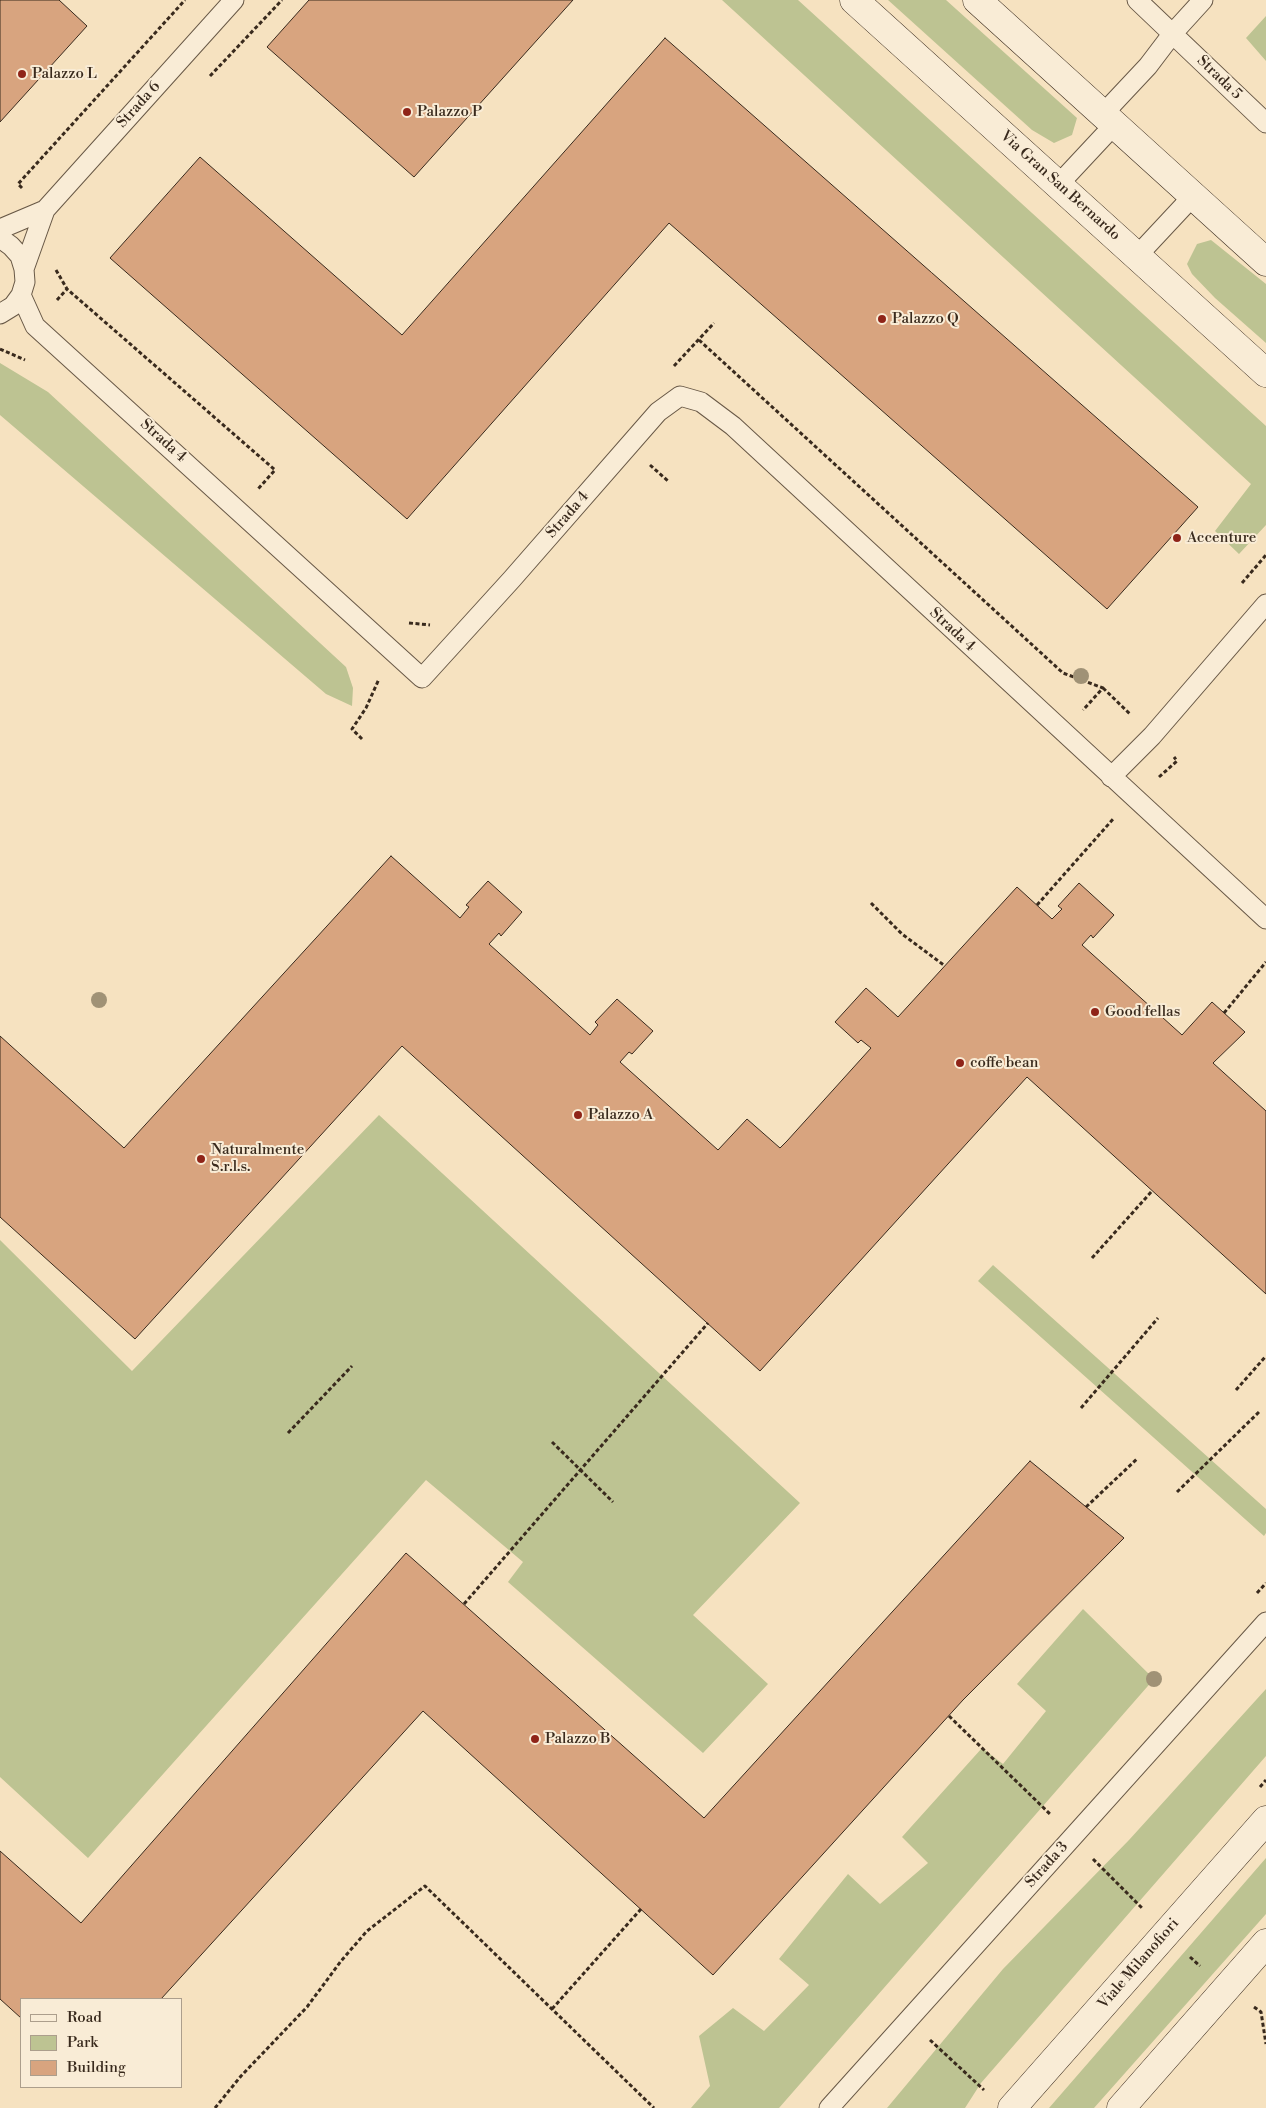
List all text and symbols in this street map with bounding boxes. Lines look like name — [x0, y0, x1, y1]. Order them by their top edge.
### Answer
street label: Strada 5 — [1193, 52, 1245, 104]
place label: Palazzo L — [32, 65, 97, 83]
marker: Palazzo L — [16, 68, 28, 80]
street label: Strada 6 — [114, 78, 164, 132]
place label: Palazzo P — [417, 103, 482, 121]
marker: Palazzo P — [401, 106, 413, 118]
street label: Via Gran San Bernardo — [996, 127, 1124, 245]
place label: Palazzo Q — [892, 310, 959, 328]
marker: Palazzo Q — [876, 313, 888, 325]
street label: Strada 4 — [136, 416, 190, 466]
street label: Strada 4 — [543, 488, 593, 542]
place label: Accenture — [1187, 529, 1256, 547]
marker: Accenture — [1171, 532, 1183, 544]
street label: Strada 4 — [925, 604, 979, 656]
place label: Good fellas — [1105, 1003, 1180, 1021]
marker: Good fellas — [1089, 1006, 1101, 1018]
place label: coffe bean — [970, 1054, 1038, 1072]
marker: coffe bean — [954, 1057, 966, 1069]
place label: Palazzo A — [588, 1106, 653, 1124]
marker: Palazzo A — [572, 1109, 584, 1121]
place label: Naturalmente S.r.l.s. — [211, 1141, 304, 1176]
marker: Naturalmente S.r.l.s. — [195, 1153, 207, 1165]
place label: Palazzo B — [545, 1730, 611, 1748]
marker: Palazzo B — [529, 1733, 541, 1745]
street label: Strada 3 — [1022, 1838, 1072, 1892]
street label: Viale Milanofiori — [1095, 1915, 1183, 2013]
legend — [20, 1998, 182, 2088]
text: Road — [67, 2008, 102, 2027]
text: Park — [67, 2033, 98, 2052]
text: Building — [67, 2058, 126, 2077]

